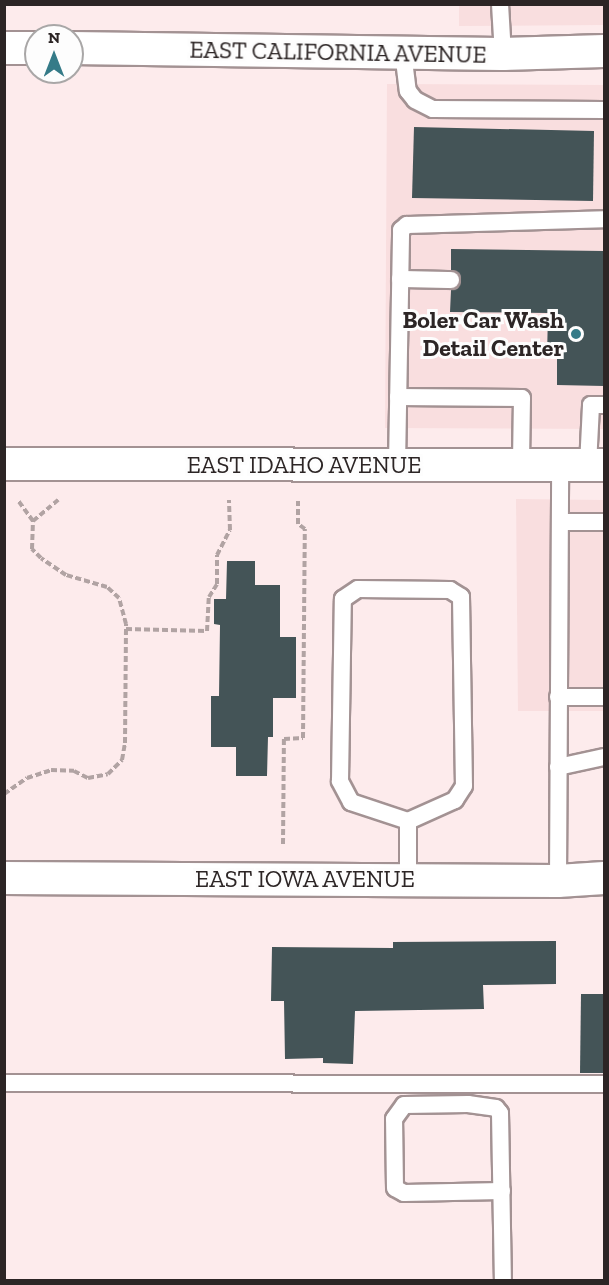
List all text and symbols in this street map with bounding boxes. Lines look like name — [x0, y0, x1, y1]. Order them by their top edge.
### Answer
north arrow — [24, 24, 84, 84]
text: N — [48, 28, 60, 47]
street label: EAST CALIFORNIA AVENUE — [188, 35, 488, 69]
place label: Boler Car Wash Detail Center — [401, 306, 564, 362]
marker: Boler Car Wash Detail Center — [569, 327, 583, 341]
street label: EAST IDAHO AVENUE — [186, 451, 422, 479]
street label: EAST IOWA AVENUE — [194, 865, 416, 893]

